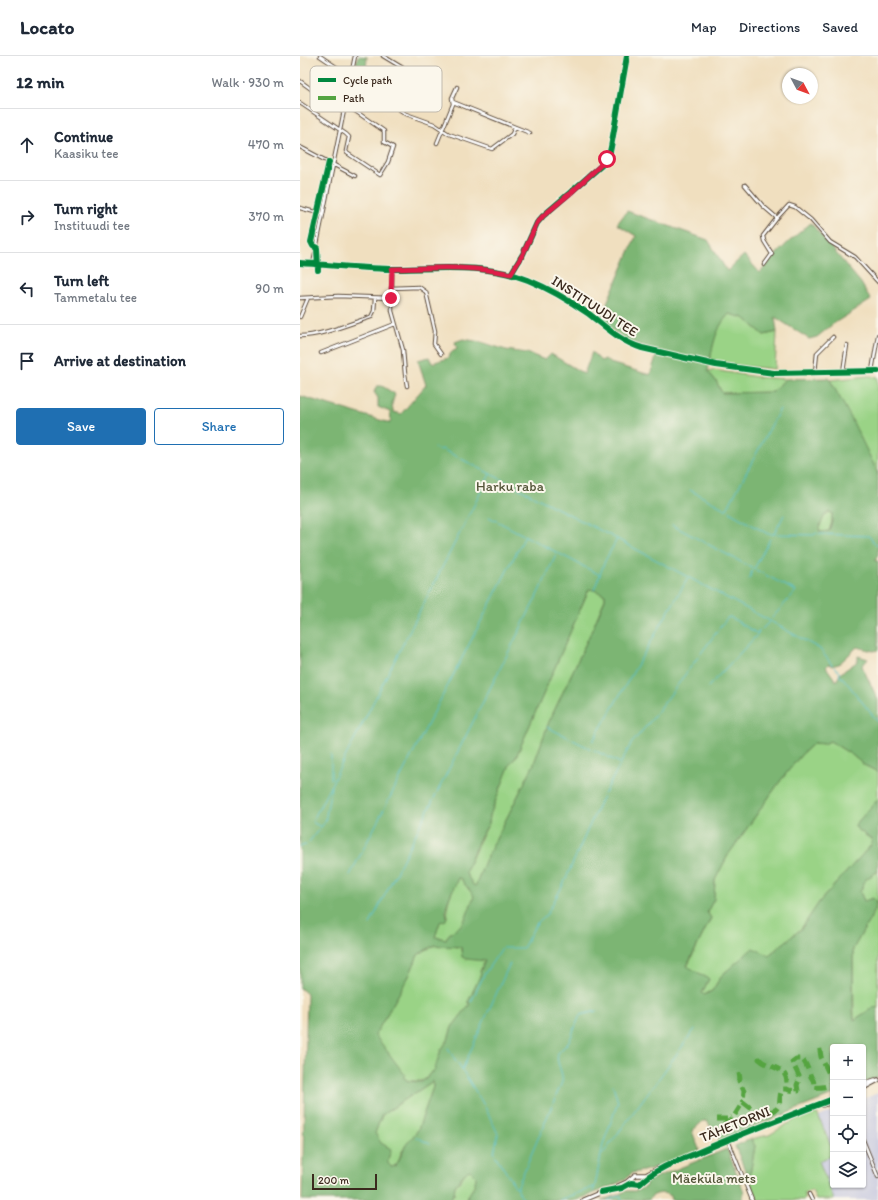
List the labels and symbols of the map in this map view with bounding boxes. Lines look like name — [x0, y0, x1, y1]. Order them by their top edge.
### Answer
legend — [310, 66, 442, 112]
north arrow — [782, 68, 818, 104]
text: Cycle path — [343, 74, 392, 87]
text: Path — [343, 92, 365, 105]
route start — [598, 150, 616, 168]
street label: INSTITUUDI TEE — [548, 272, 641, 341]
route end — [382, 289, 400, 307]
park label: Harku raba — [476, 478, 545, 495]
street label: TÄHETORNI — [697, 1103, 773, 1146]
park label: Mäeküla mets — [672, 1170, 756, 1187]
scale bar — [312, 1172, 377, 1191]

